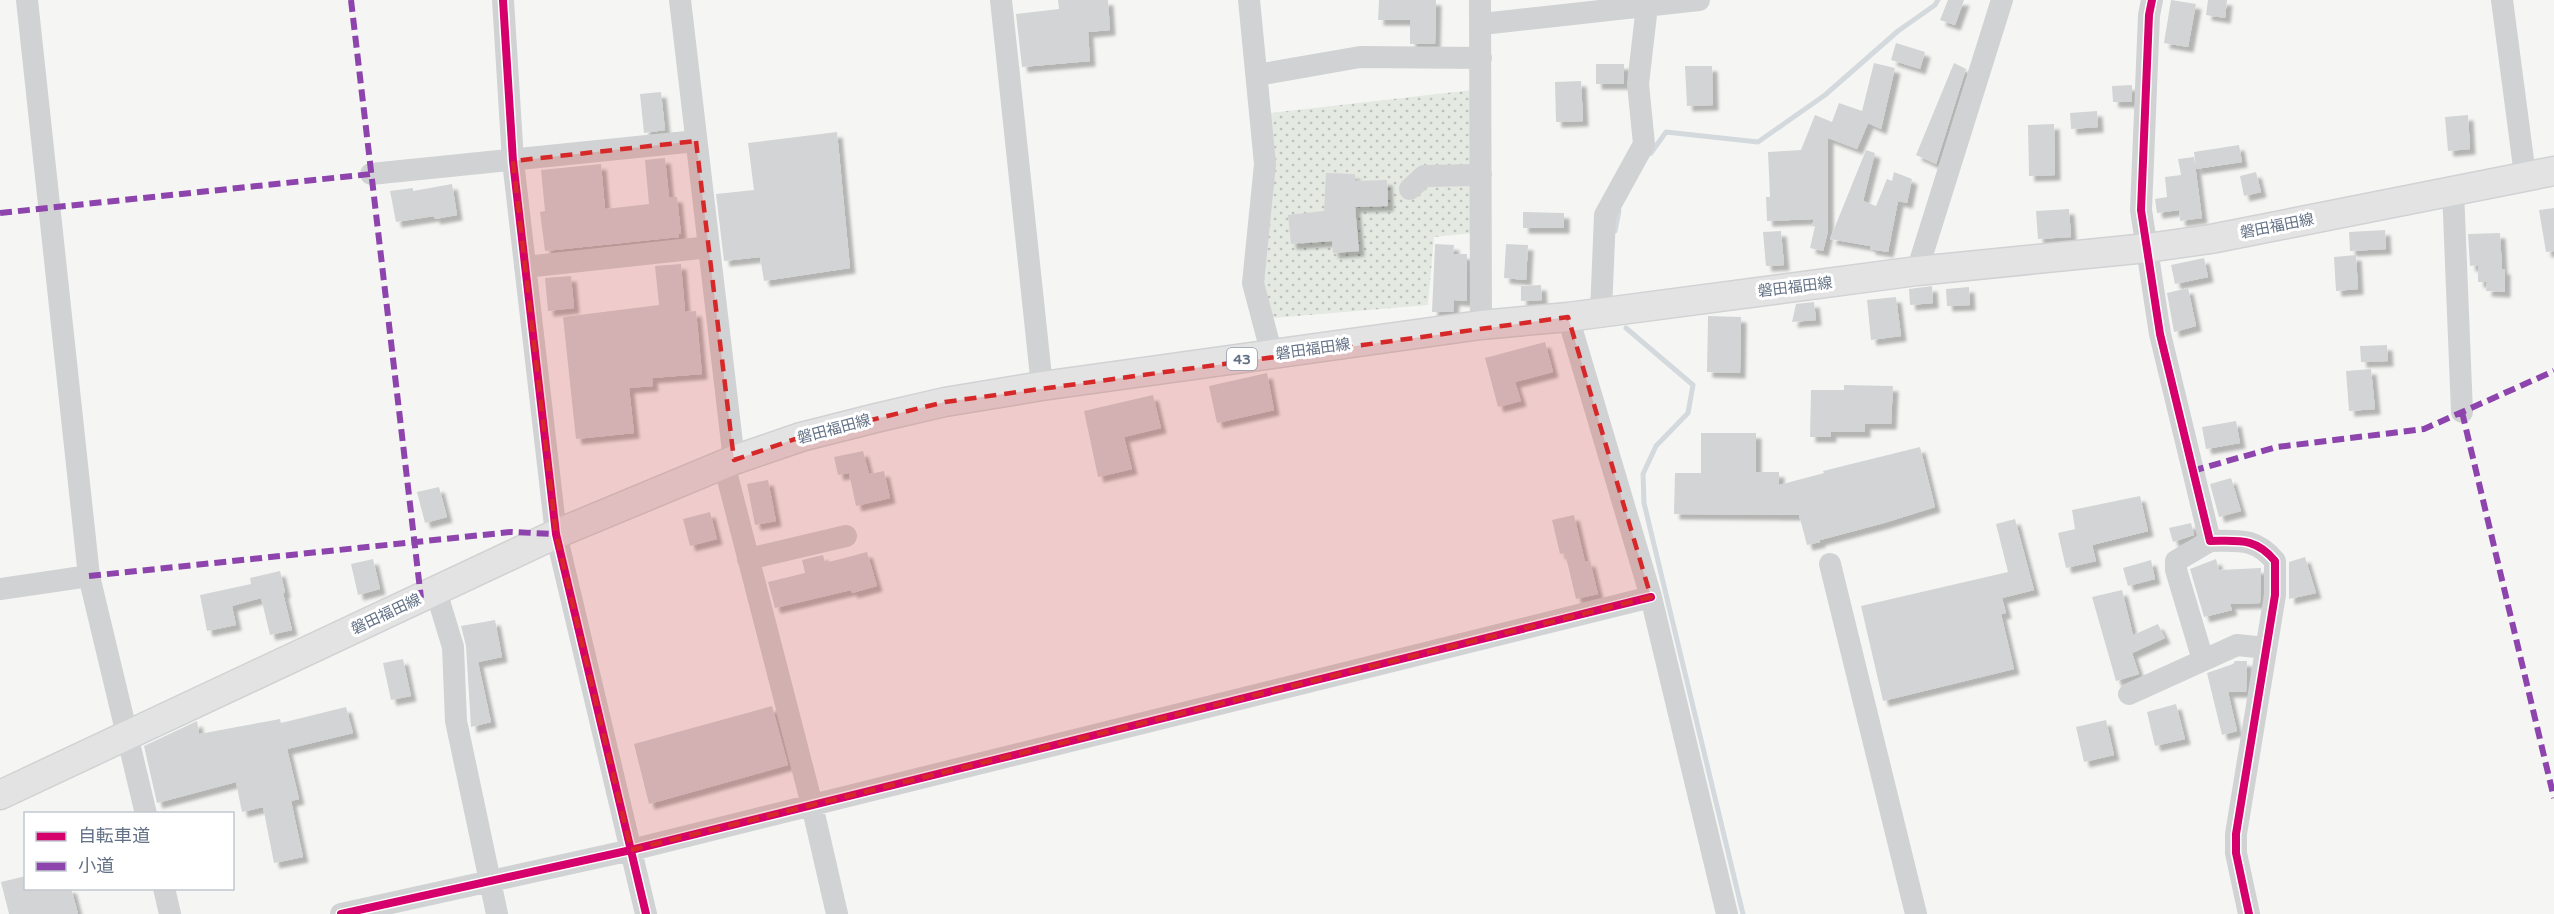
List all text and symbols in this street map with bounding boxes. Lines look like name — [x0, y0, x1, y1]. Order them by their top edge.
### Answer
street label: 磐田福田線 — [2238, 210, 2316, 242]
street label: 磐田福田線 — [1757, 273, 1833, 301]
street label: 磐田福田線 — [1275, 335, 1351, 363]
road number: 43 — [1227, 348, 1257, 370]
street label: 磐田福田線 — [795, 411, 873, 447]
street label: 磐田福田線 — [348, 590, 424, 638]
legend — [24, 812, 234, 890]
text: 自転車道 — [78, 825, 150, 847]
text: 小道 — [78, 855, 114, 877]

